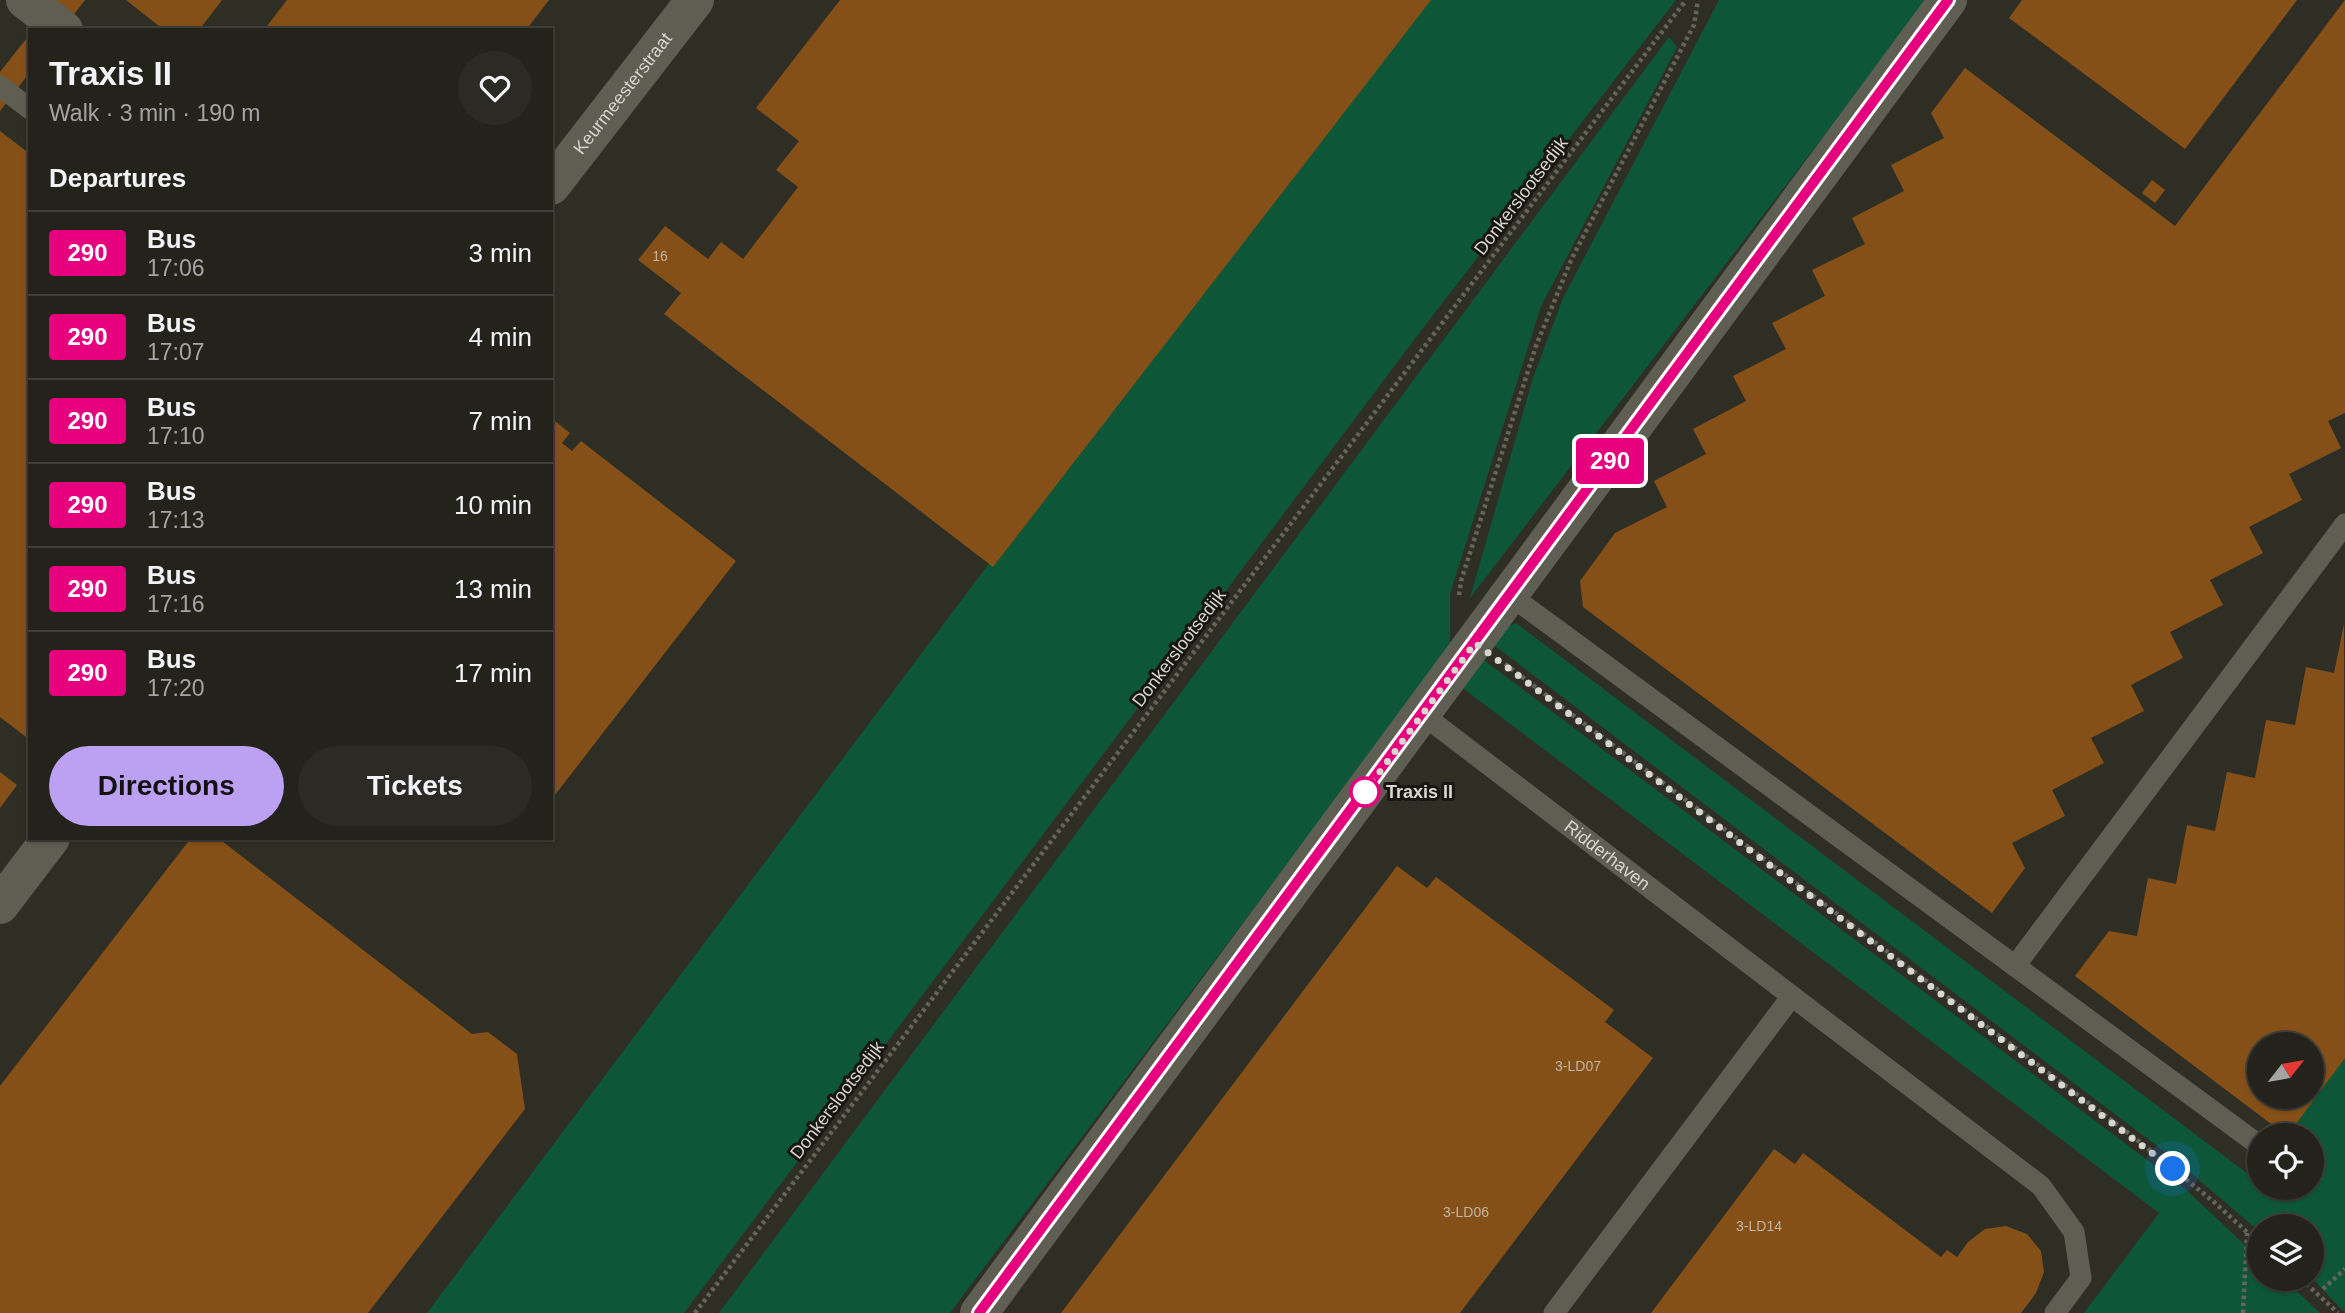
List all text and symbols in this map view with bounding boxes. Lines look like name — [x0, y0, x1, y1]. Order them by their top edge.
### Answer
street label: Keurmeesterstraat — [569, 29, 676, 158]
button: heart — [458, 51, 532, 125]
text: Traxis II — [49, 55, 172, 92]
text: Walk · 3 min · 190 m — [49, 100, 260, 126]
street label: Donkerslootsedijk — [1470, 132, 1572, 259]
text: Departures — [49, 163, 186, 193]
text: Bus — [147, 224, 196, 254]
text: 3 min — [468, 238, 532, 268]
text: 290 — [67, 239, 108, 266]
house number: 16 — [652, 248, 668, 264]
text: 17:06 — [147, 255, 205, 281]
text: Bus — [147, 308, 196, 338]
text: 4 min — [468, 322, 532, 352]
text: 290 — [67, 323, 108, 350]
text: 17:07 — [147, 339, 205, 365]
text: Bus — [147, 392, 196, 422]
text: 7 min — [468, 406, 532, 436]
text: 290 — [67, 407, 108, 434]
text: 17:10 — [147, 423, 205, 449]
line badge: 290 — [1570, 438, 1650, 484]
text: 290 — [1590, 447, 1630, 474]
text: Bus — [147, 476, 196, 506]
text: 10 min — [454, 490, 532, 520]
text: 290 — [67, 491, 108, 518]
text: 17:13 — [147, 507, 205, 533]
text: Bus — [147, 560, 196, 590]
text: 13 min — [454, 574, 532, 604]
text: 290 — [67, 575, 108, 602]
street label: Donkerslootsedijk — [1128, 584, 1230, 711]
text: 17:16 — [147, 591, 205, 617]
text: Bus — [147, 644, 196, 674]
text: 17 min — [454, 658, 532, 688]
text: 290 — [67, 659, 108, 686]
text: 17:20 — [147, 675, 205, 701]
button: Directions — [49, 746, 284, 826]
button: Tickets — [298, 746, 532, 826]
marker: Traxis II — [1350, 777, 1380, 807]
place label: Traxis II — [1386, 782, 1453, 802]
street label: Ridderhaven — [1561, 816, 1654, 894]
north arrow — [2247, 1032, 2324, 1110]
map controls — [2247, 1032, 2324, 1291]
street label: Donkerslootsedijk — [786, 1036, 888, 1163]
house number: 3-LD07 — [1555, 1058, 1601, 1074]
button: locate — [2247, 1123, 2324, 1200]
your location — [2155, 1151, 2190, 1186]
house number: 3-LD06 — [1443, 1204, 1489, 1220]
button: layers — [2247, 1214, 2324, 1291]
house number: 3-LD14 — [1736, 1218, 1782, 1234]

